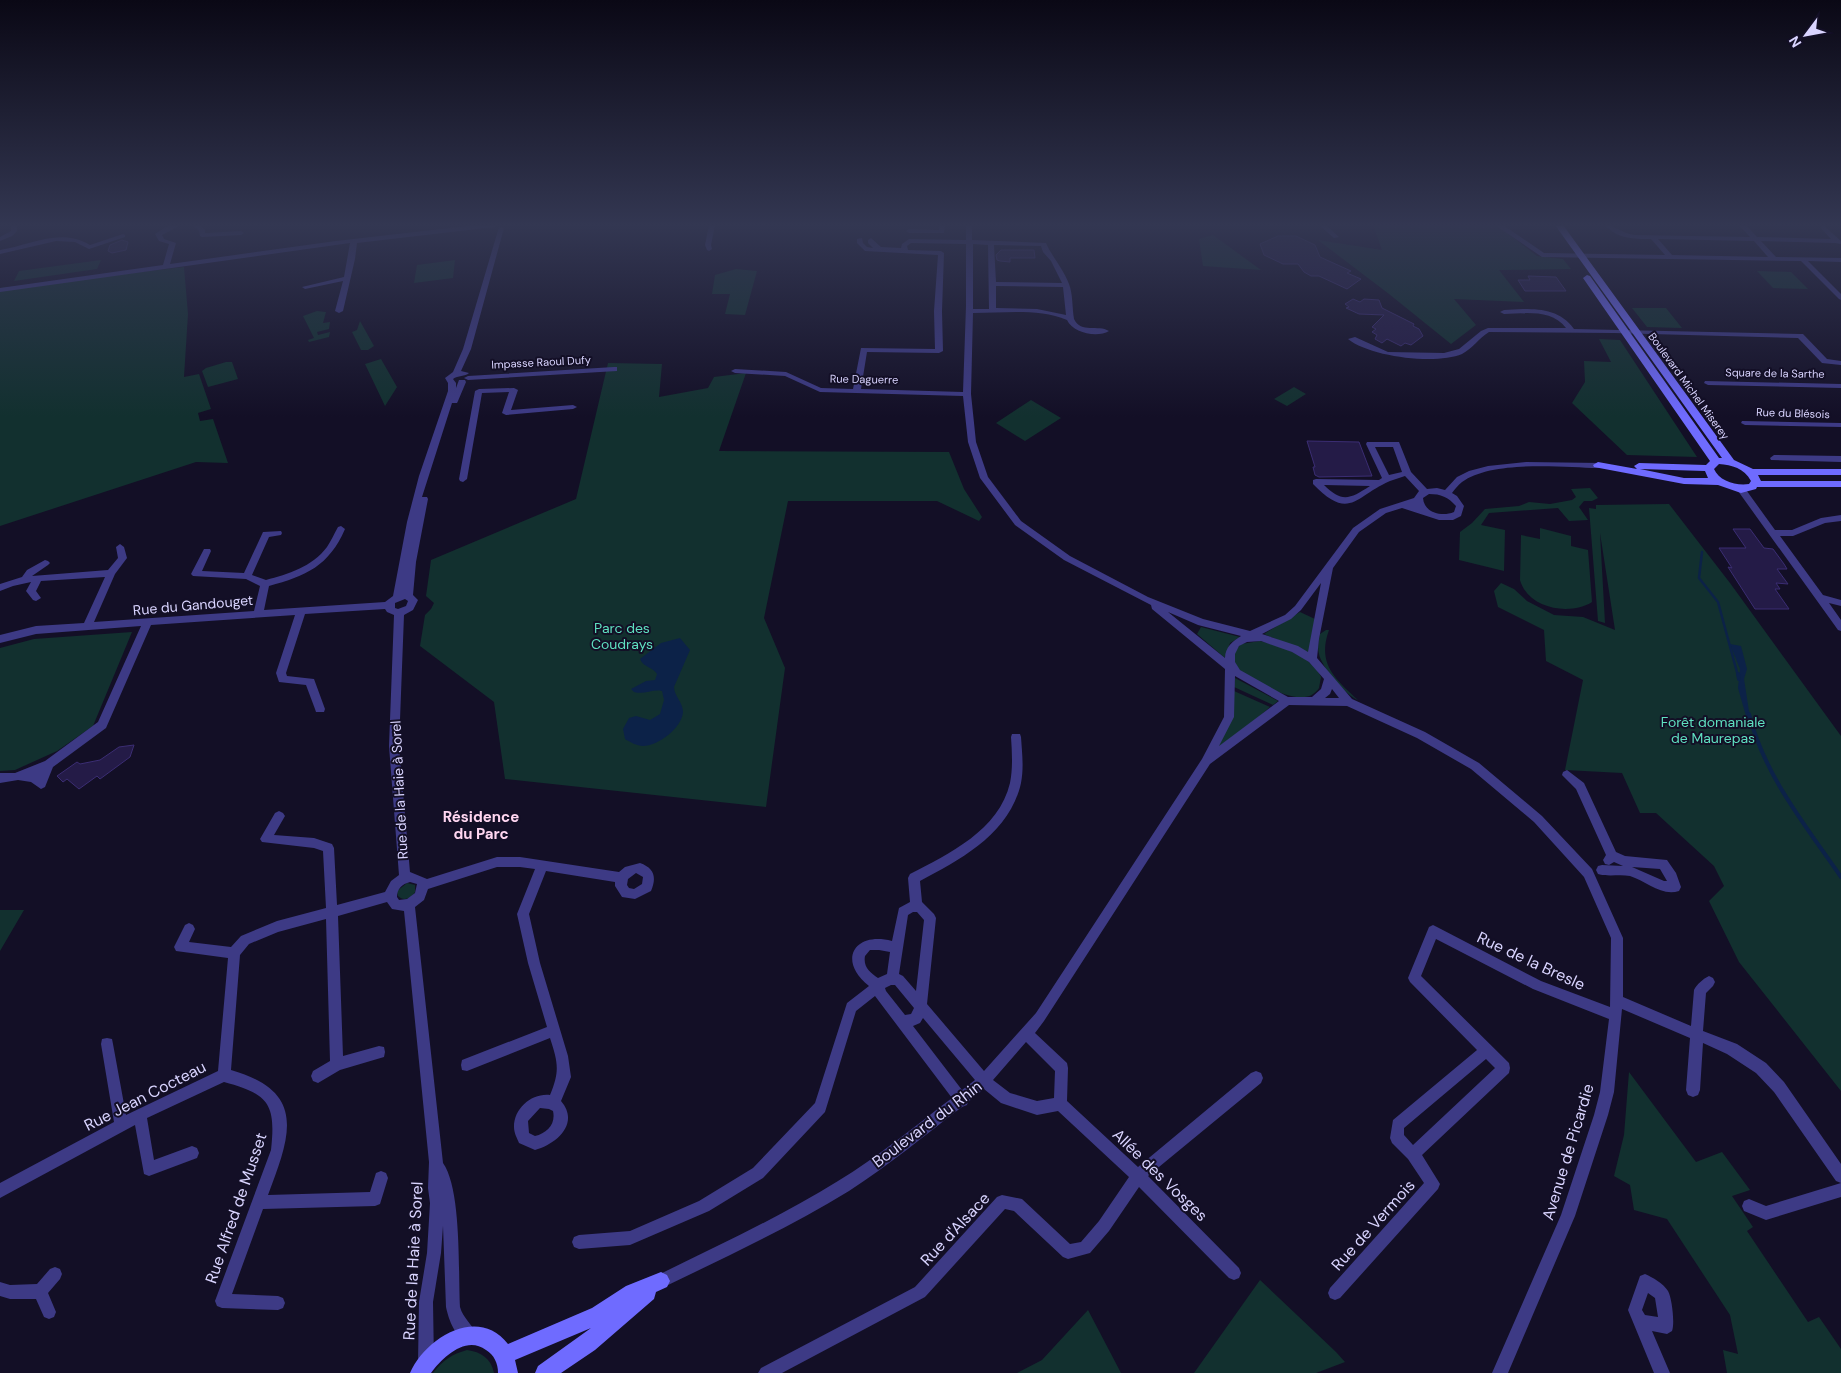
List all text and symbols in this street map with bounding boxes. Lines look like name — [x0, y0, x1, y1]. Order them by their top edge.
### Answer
north arrow — [1781, 10, 1831, 60]
text: N — [1785, 33, 1805, 51]
street label: Boulevard Michel Miserey — [1645, 330, 1733, 442]
street label: Impasse Raoul Dufy — [491, 352, 591, 372]
street label: Square de la Sarthe — [1725, 365, 1825, 381]
street label: Rue Daguerre — [830, 371, 898, 387]
street label: Rue du Blésois — [1756, 405, 1830, 421]
street label: Rue du Gandouget — [132, 591, 254, 619]
park label: Parc des Coudrays — [591, 619, 653, 653]
park label: Forêt domaniale de Maurepas — [1661, 713, 1765, 747]
street label: Rue de la Haie à Sorel — [386, 720, 412, 860]
district label: Résidence du Parc — [443, 807, 519, 844]
street label: Rue de la Bresle — [1474, 927, 1588, 995]
street label: Rue Jean Cocteau — [80, 1056, 210, 1136]
street label: Boulevard du Rhin — [868, 1076, 986, 1172]
street label: Avenue de Picardie — [1537, 1081, 1599, 1223]
street label: Allée des Vosges — [1108, 1124, 1212, 1226]
street label: Rue Alfred de Musset — [200, 1130, 272, 1286]
street label: Rue de Vermois — [1326, 1175, 1420, 1275]
street label: Rue de la Haie à Sorel — [398, 1181, 428, 1341]
street label: Rue d'Alsace — [916, 1188, 994, 1270]

